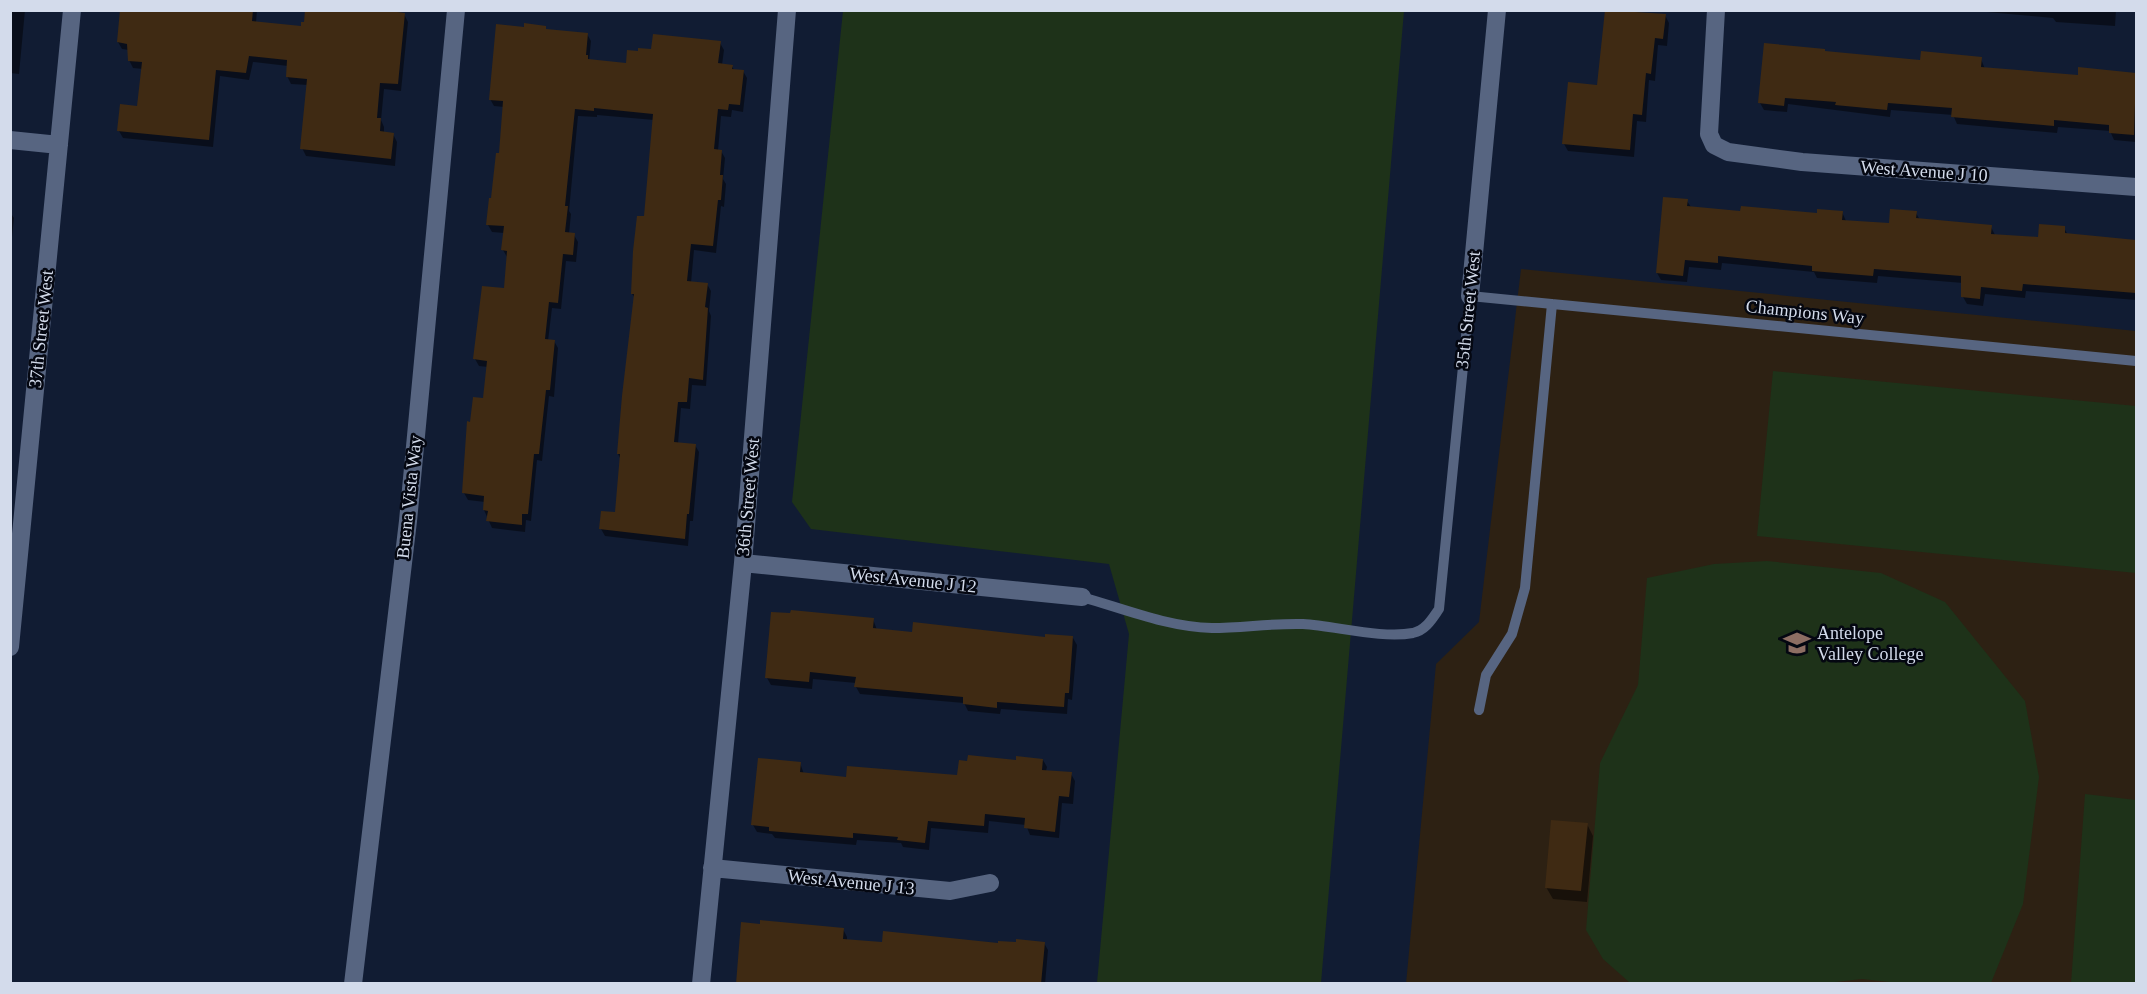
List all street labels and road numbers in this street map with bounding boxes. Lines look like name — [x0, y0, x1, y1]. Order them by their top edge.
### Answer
street label: West Avenue J 10 — [1860, 157, 1988, 185]
street label: 35th Street West — [1452, 250, 1484, 370]
street label: 37th Street West — [25, 269, 57, 389]
street label: Champions Way — [1745, 296, 1865, 328]
street label: Buena Vista Way — [393, 434, 425, 560]
street label: 36th Street West — [733, 437, 763, 557]
street label: West Avenue J 12 — [848, 563, 978, 597]
street label: West Avenue J 13 — [786, 865, 916, 899]

